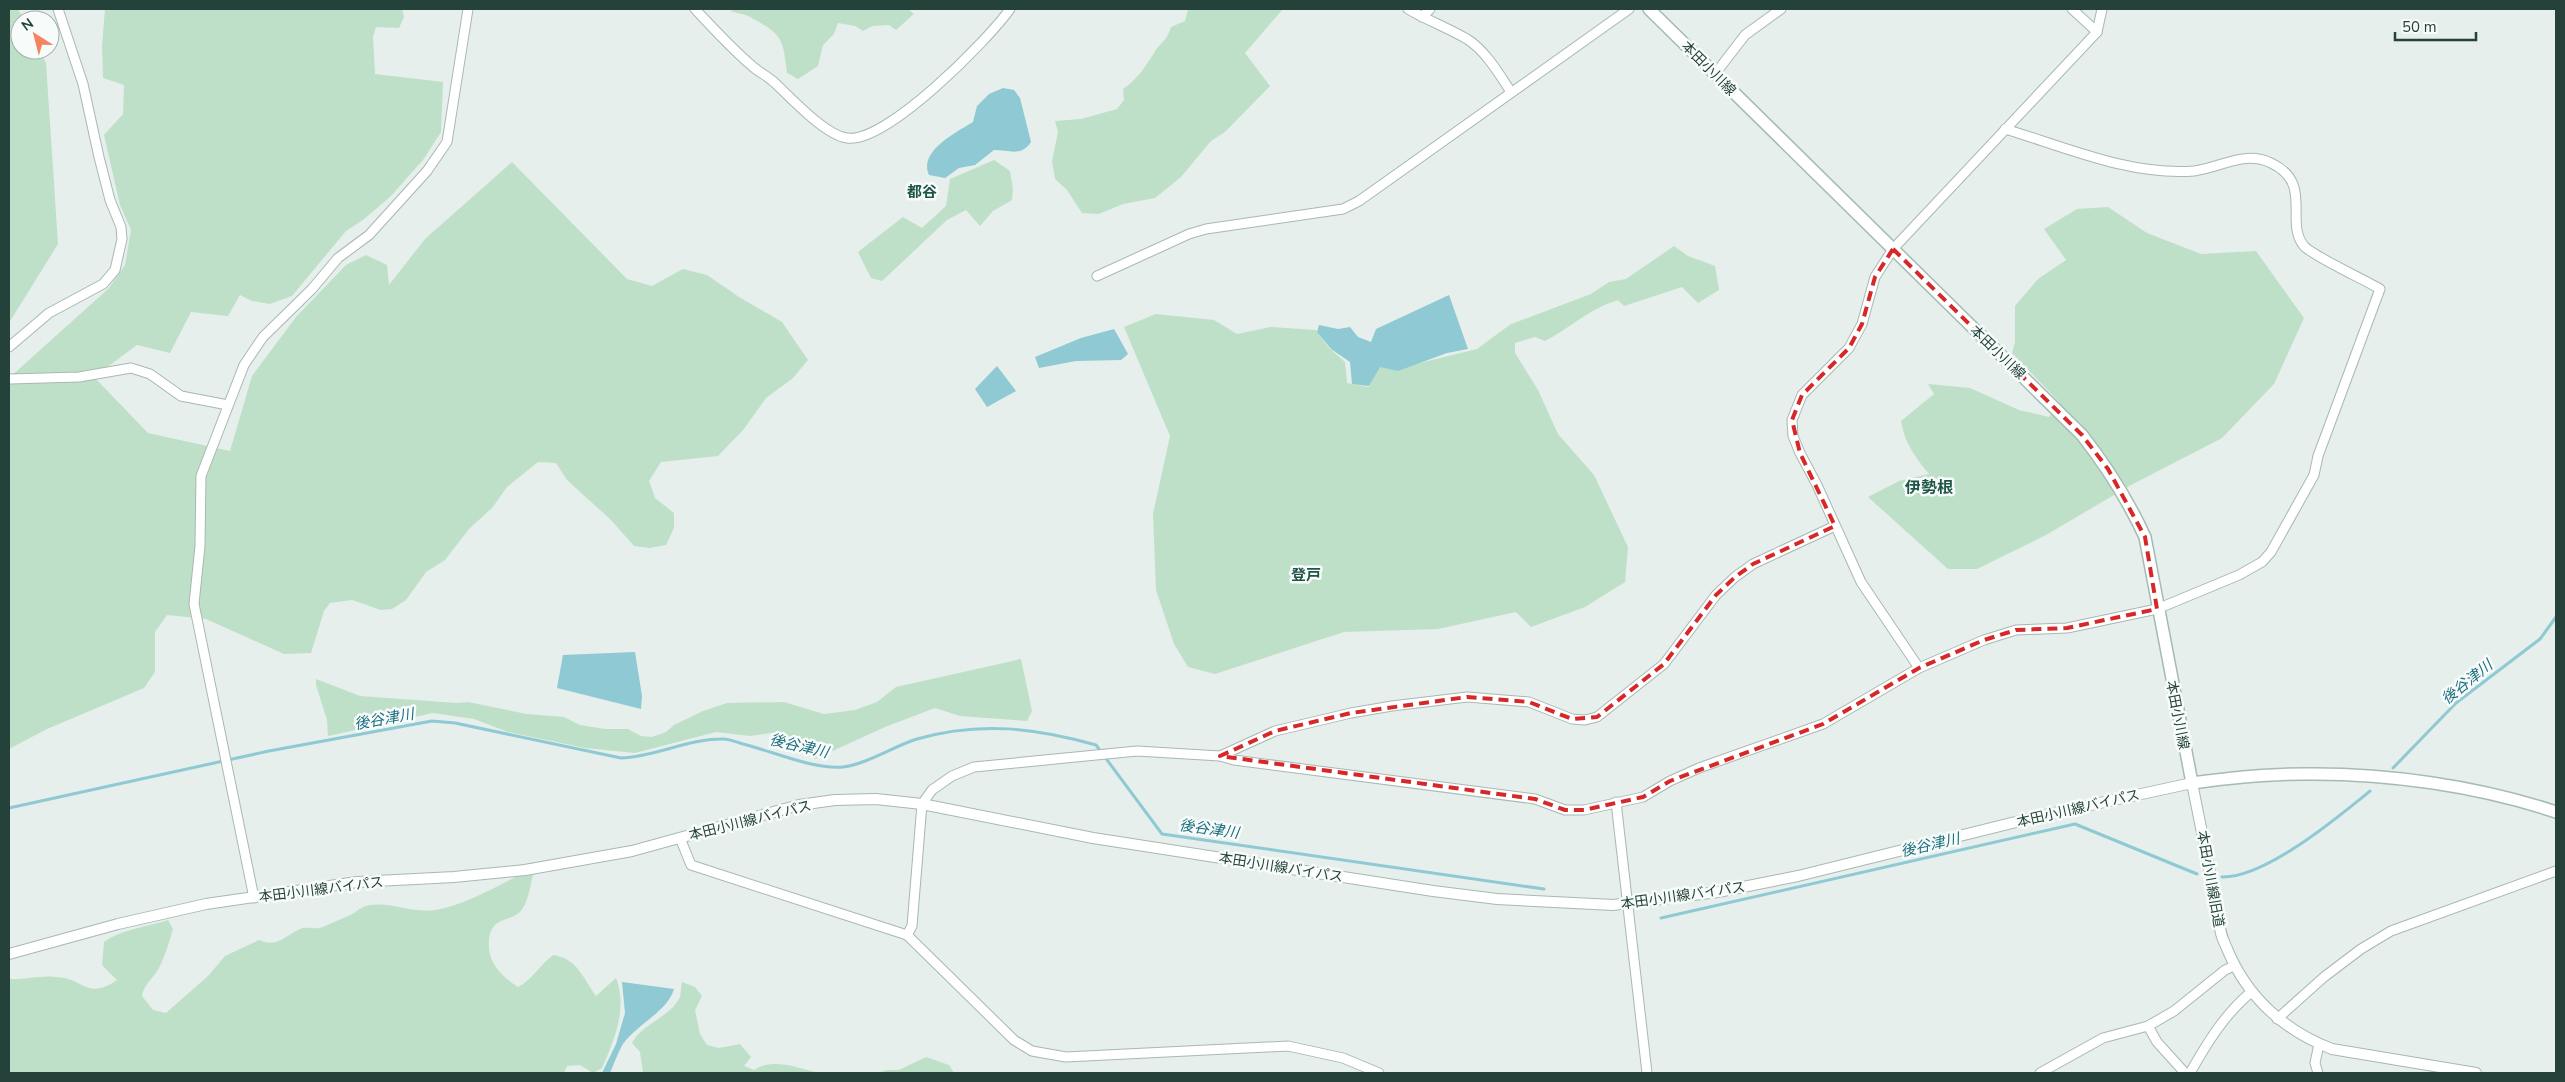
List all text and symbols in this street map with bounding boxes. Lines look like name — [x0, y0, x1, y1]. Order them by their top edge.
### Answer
north arrow — [10, 10, 60, 60]
scale bar — [2395, 10, 2476, 42]
text: N — [18, 14, 37, 36]
text: 50 m — [2402, 17, 2437, 37]
street label: 本田小川線 — [1677, 37, 1740, 100]
district label: 都谷 — [907, 182, 937, 202]
street label: 本田小川線 — [1966, 321, 2029, 384]
district label: 伊勢根 — [1904, 477, 1953, 499]
district label: 登戸 — [1291, 565, 1321, 585]
water label: 後谷津川 — [2437, 654, 2498, 709]
street label: 本田小川線 — [2162, 679, 2194, 751]
water label: 後谷津川 — [353, 704, 417, 734]
water label: 後谷津川 — [768, 730, 832, 763]
street label: 本田小川線バイパス — [2015, 785, 2142, 832]
street label: 本田小川線バイパス — [687, 796, 813, 845]
water label: 後谷津川 — [1178, 815, 1242, 843]
water label: 後谷津川 — [1899, 828, 1963, 861]
street label: 本田小川線旧道 — [2193, 829, 2228, 929]
street label: 本田小川線バイパス — [1217, 848, 1345, 887]
street label: 本田小川線バイパス — [258, 872, 385, 907]
street label: 本田小川線バイパス — [1619, 877, 1747, 914]

